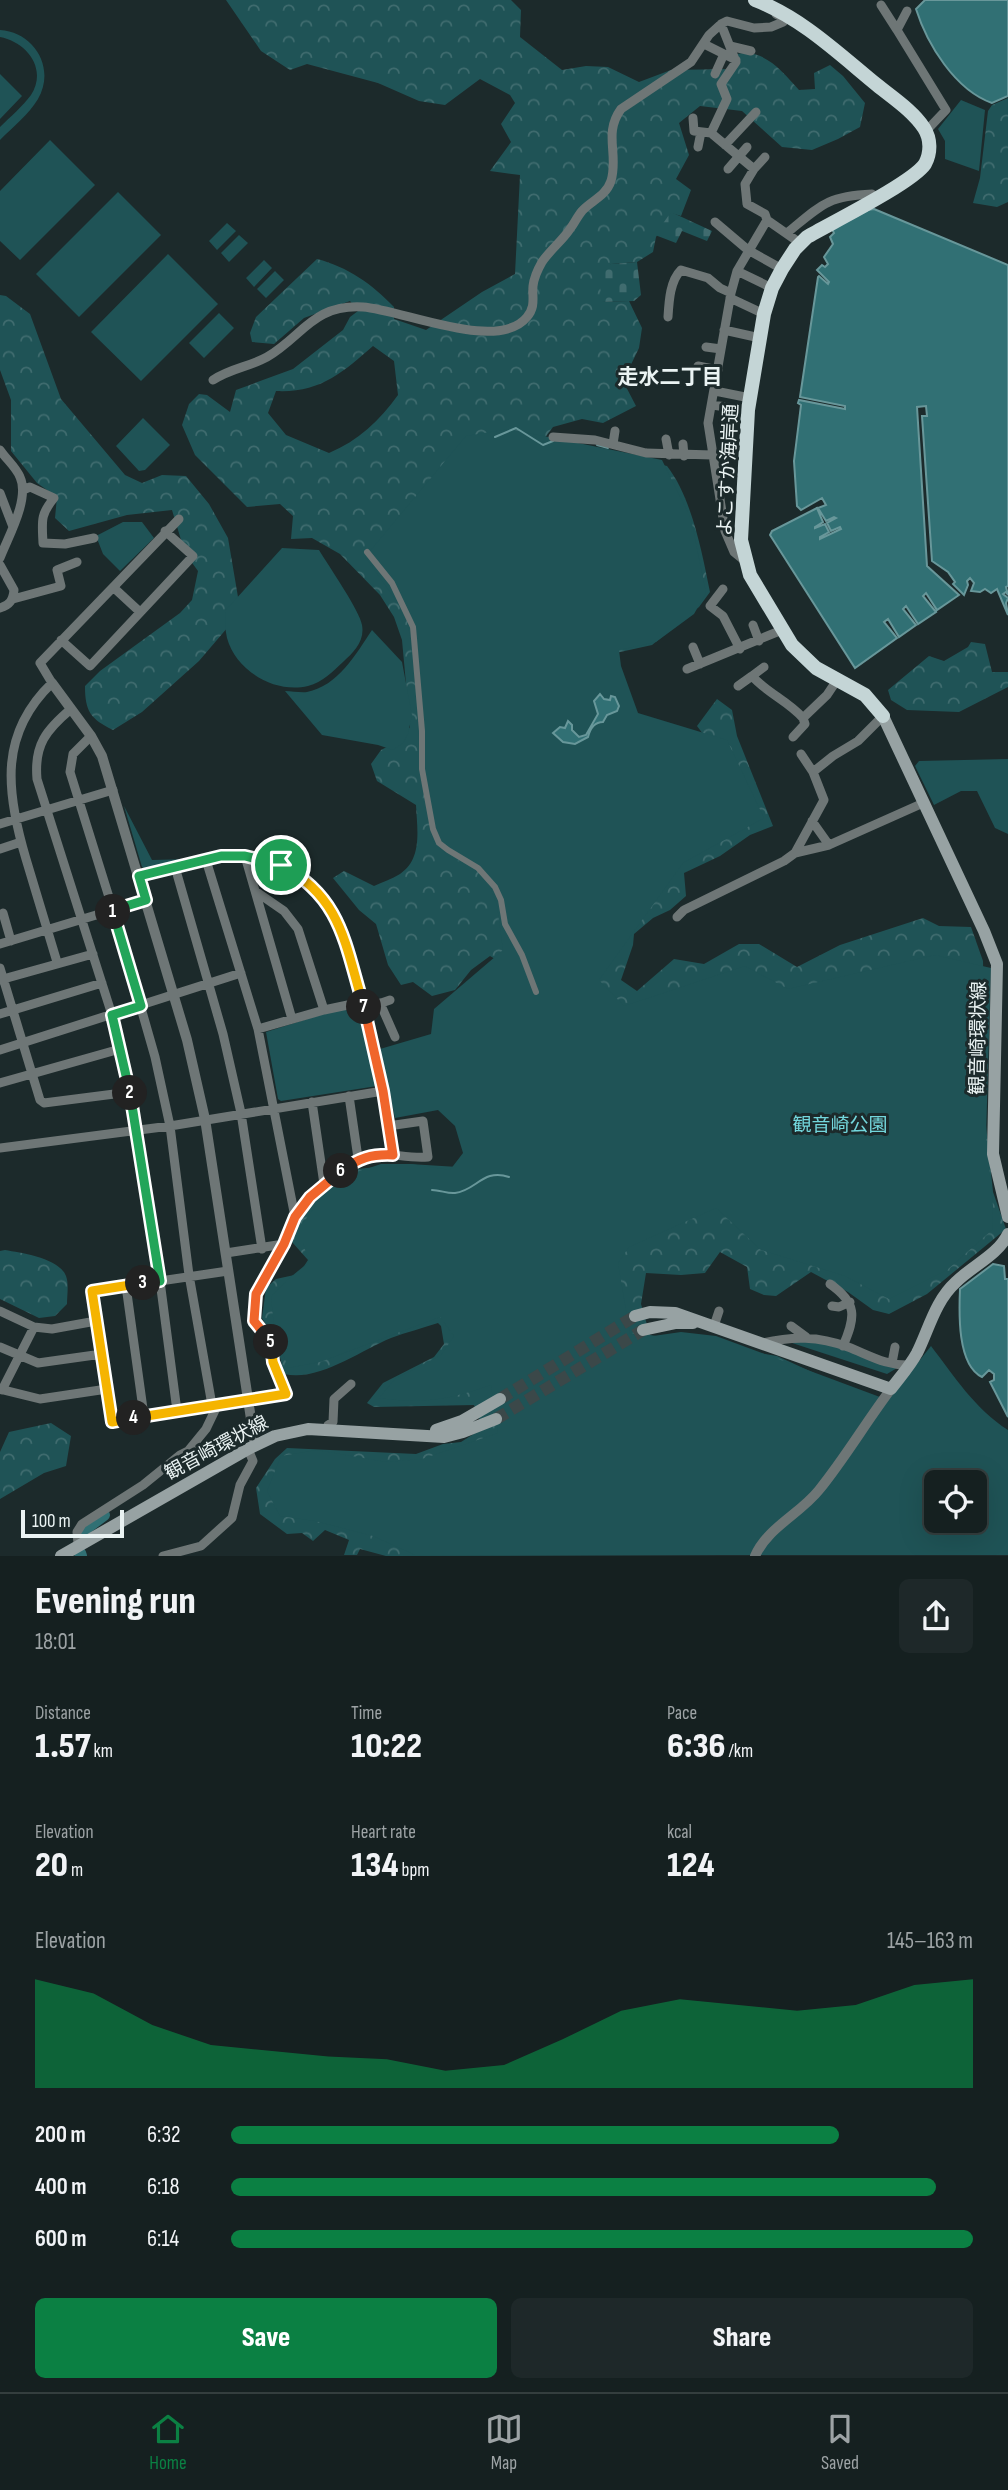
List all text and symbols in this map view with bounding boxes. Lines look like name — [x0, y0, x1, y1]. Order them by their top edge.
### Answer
district label: 走水二丁目 — [618, 365, 723, 390]
street label: よこすか海岸通 — [714, 403, 743, 537]
pin — [251, 835, 311, 895]
icon: arrive — [262, 846, 300, 884]
pin: 1 — [96, 894, 130, 930]
text: 1 — [109, 900, 116, 923]
street label: 観音崎環状線 — [966, 981, 991, 1095]
pin: 7 — [346, 990, 382, 1024]
text: 7 — [359, 995, 368, 1018]
pin: 2 — [113, 1076, 148, 1110]
text: 2 — [125, 1081, 134, 1104]
park label: 観音崎公園 — [792, 1114, 888, 1137]
pin: 6 — [324, 1154, 358, 1188]
text: 6 — [336, 1159, 345, 1182]
pin: 3 — [125, 1266, 160, 1300]
text: 3 — [138, 1271, 147, 1294]
pin: 5 — [254, 1324, 288, 1360]
text: 5 — [266, 1330, 275, 1353]
pin: 4 — [116, 1400, 152, 1436]
text: 4 — [129, 1406, 138, 1429]
street label: 観音崎環状線 — [161, 1411, 272, 1485]
map controls — [924, 1470, 987, 1533]
button: locate — [924, 1470, 987, 1533]
scale bar — [21, 1506, 124, 1538]
text: 100 m — [32, 1510, 71, 1533]
text: Evening run — [35, 1579, 196, 1624]
button: share — [899, 1579, 973, 1653]
text: 18:01 — [35, 1628, 76, 1656]
text: Distance — [35, 1702, 91, 1725]
text: Time — [351, 1702, 382, 1725]
text: Pace — [667, 1702, 697, 1725]
text: 1.57 — [35, 1725, 91, 1768]
text: 10:22 — [351, 1725, 422, 1768]
text: 6:36 — [667, 1725, 726, 1768]
text: km — [91, 1740, 113, 1763]
text: /km — [726, 1740, 753, 1763]
text: Elevation — [35, 1821, 94, 1844]
text: Heart rate — [351, 1821, 416, 1844]
text: kcal — [667, 1821, 692, 1844]
text: 20 — [35, 1844, 68, 1887]
text: 134 — [351, 1844, 399, 1887]
text: 124 — [667, 1844, 714, 1887]
text: m — [68, 1859, 83, 1882]
text: bpm — [399, 1859, 430, 1882]
text: Elevation — [35, 1927, 106, 1955]
text: 145–163 m — [887, 1927, 973, 1955]
text: 200 m — [35, 2121, 86, 2149]
text: 6:32 — [147, 2121, 181, 2149]
text: 400 m — [35, 2173, 86, 2201]
text: 6:18 — [147, 2173, 180, 2201]
text: 600 m — [35, 2225, 87, 2253]
text: 6:14 — [147, 2225, 179, 2253]
button: Save — [35, 2298, 497, 2378]
button: Share — [511, 2298, 973, 2378]
tab: Home — [149, 2410, 187, 2475]
tab: Map — [485, 2410, 523, 2475]
tab: Saved — [821, 2410, 859, 2475]

